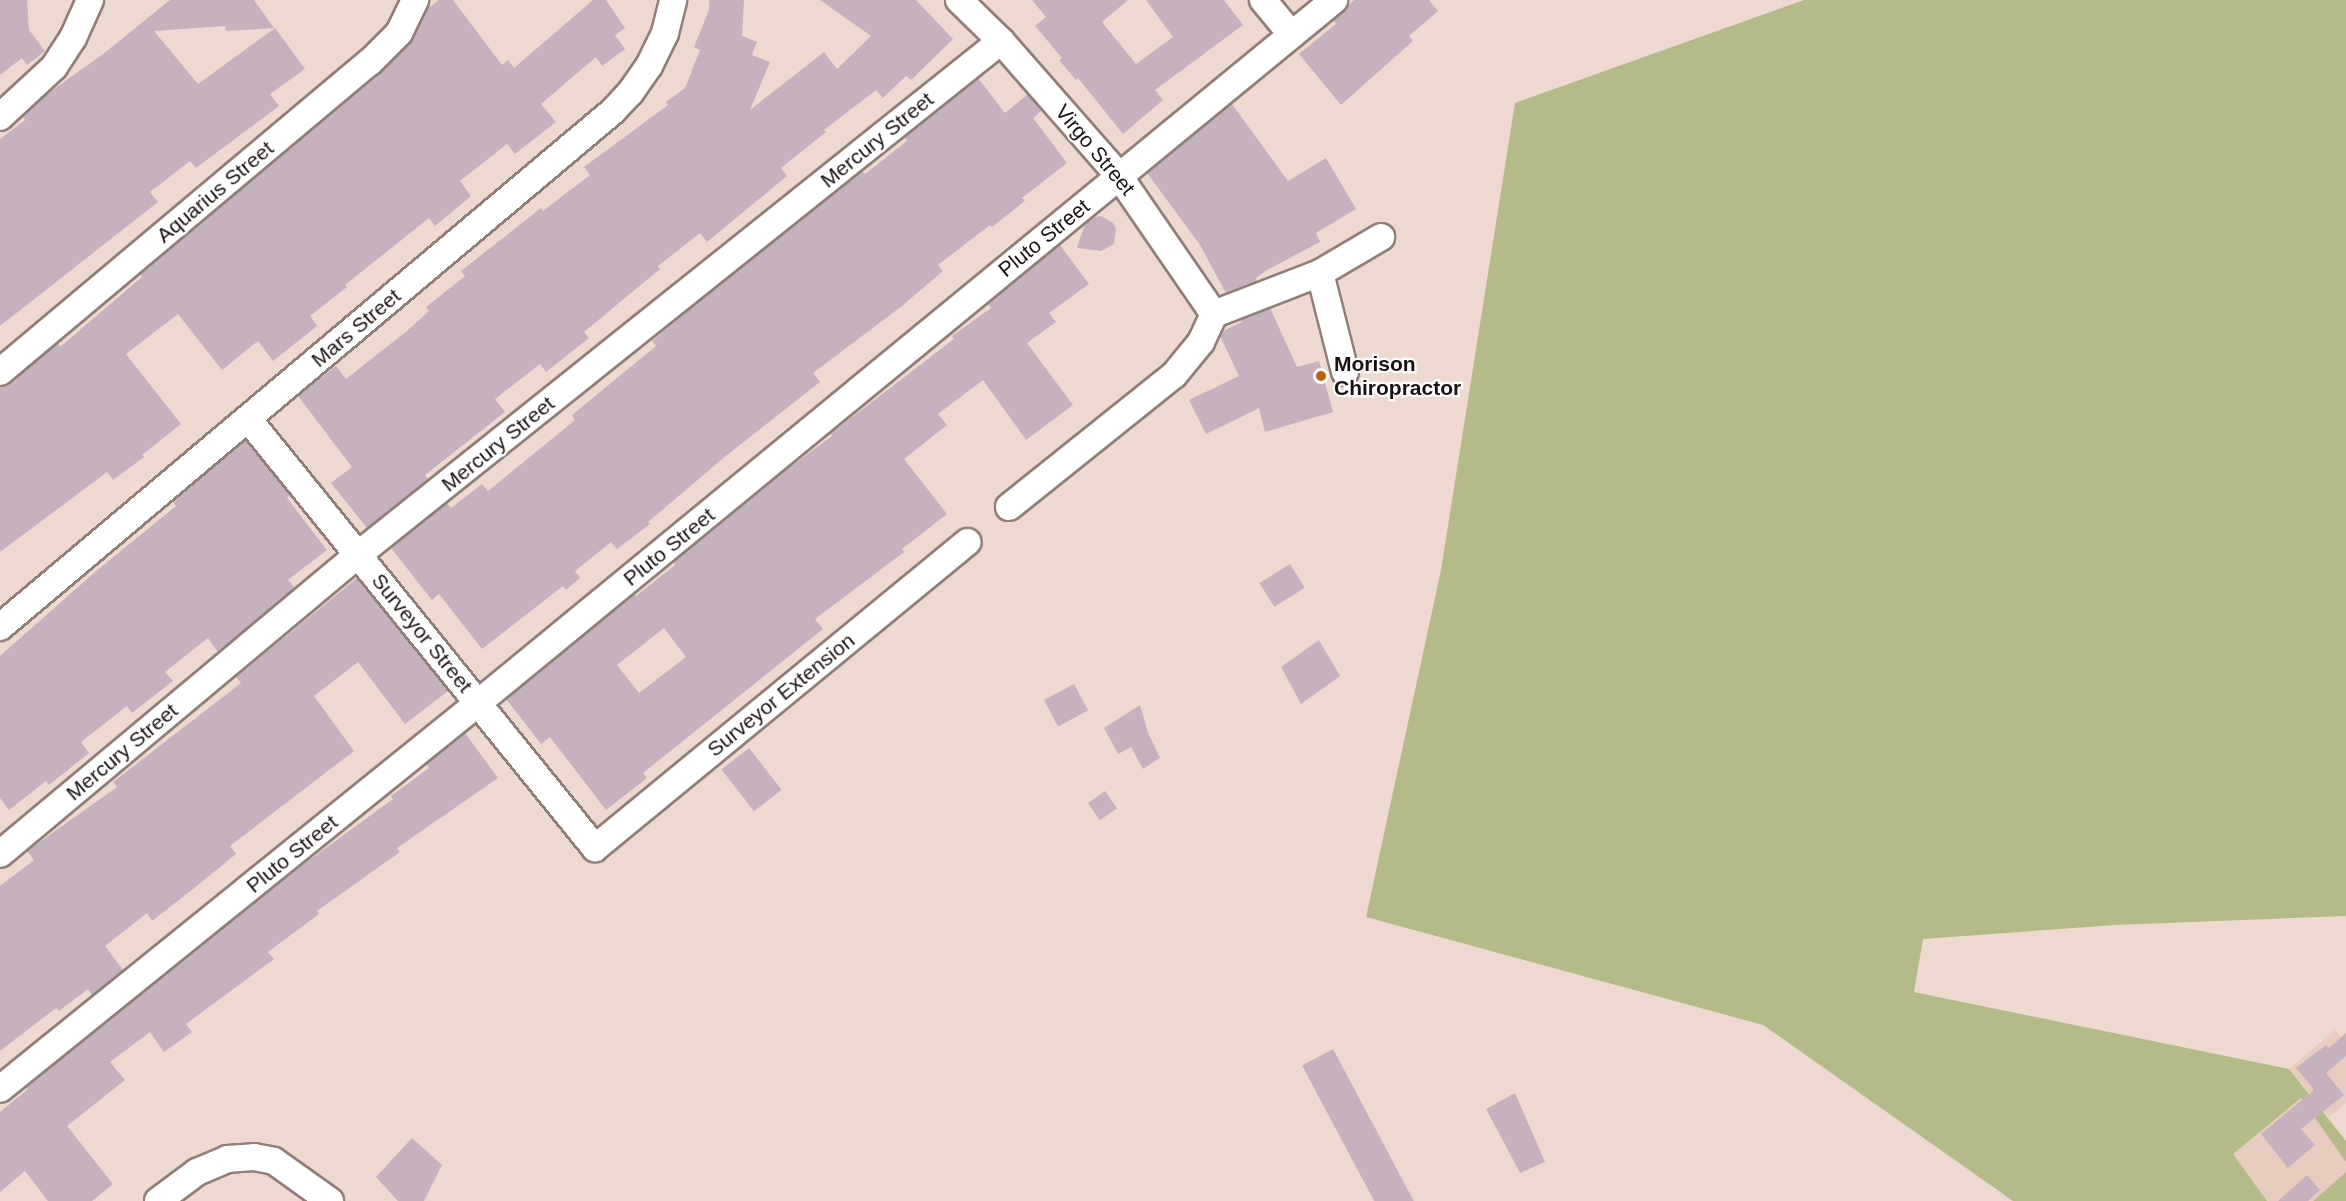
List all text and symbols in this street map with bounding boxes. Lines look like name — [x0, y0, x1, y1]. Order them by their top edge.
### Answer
street label: Mercury Street — [816, 87, 938, 193]
street label: Virgo Street — [1050, 100, 1140, 200]
street label: Aquarius Street — [151, 136, 279, 248]
street label: Pluto Street — [993, 194, 1095, 282]
street label: Mars Street — [306, 283, 406, 373]
place label: Morison Chiropractor — [1334, 351, 1461, 401]
marker: Morison Chiropractor — [1312, 367, 1330, 385]
street label: Mercury Street — [437, 391, 559, 497]
street label: Pluto Street — [618, 503, 720, 591]
street label: Surveyor Street — [366, 568, 478, 698]
street label: Surveyor Extension — [702, 628, 860, 762]
street label: Mercury Street — [61, 698, 183, 806]
street label: Pluto Street — [241, 810, 343, 898]

